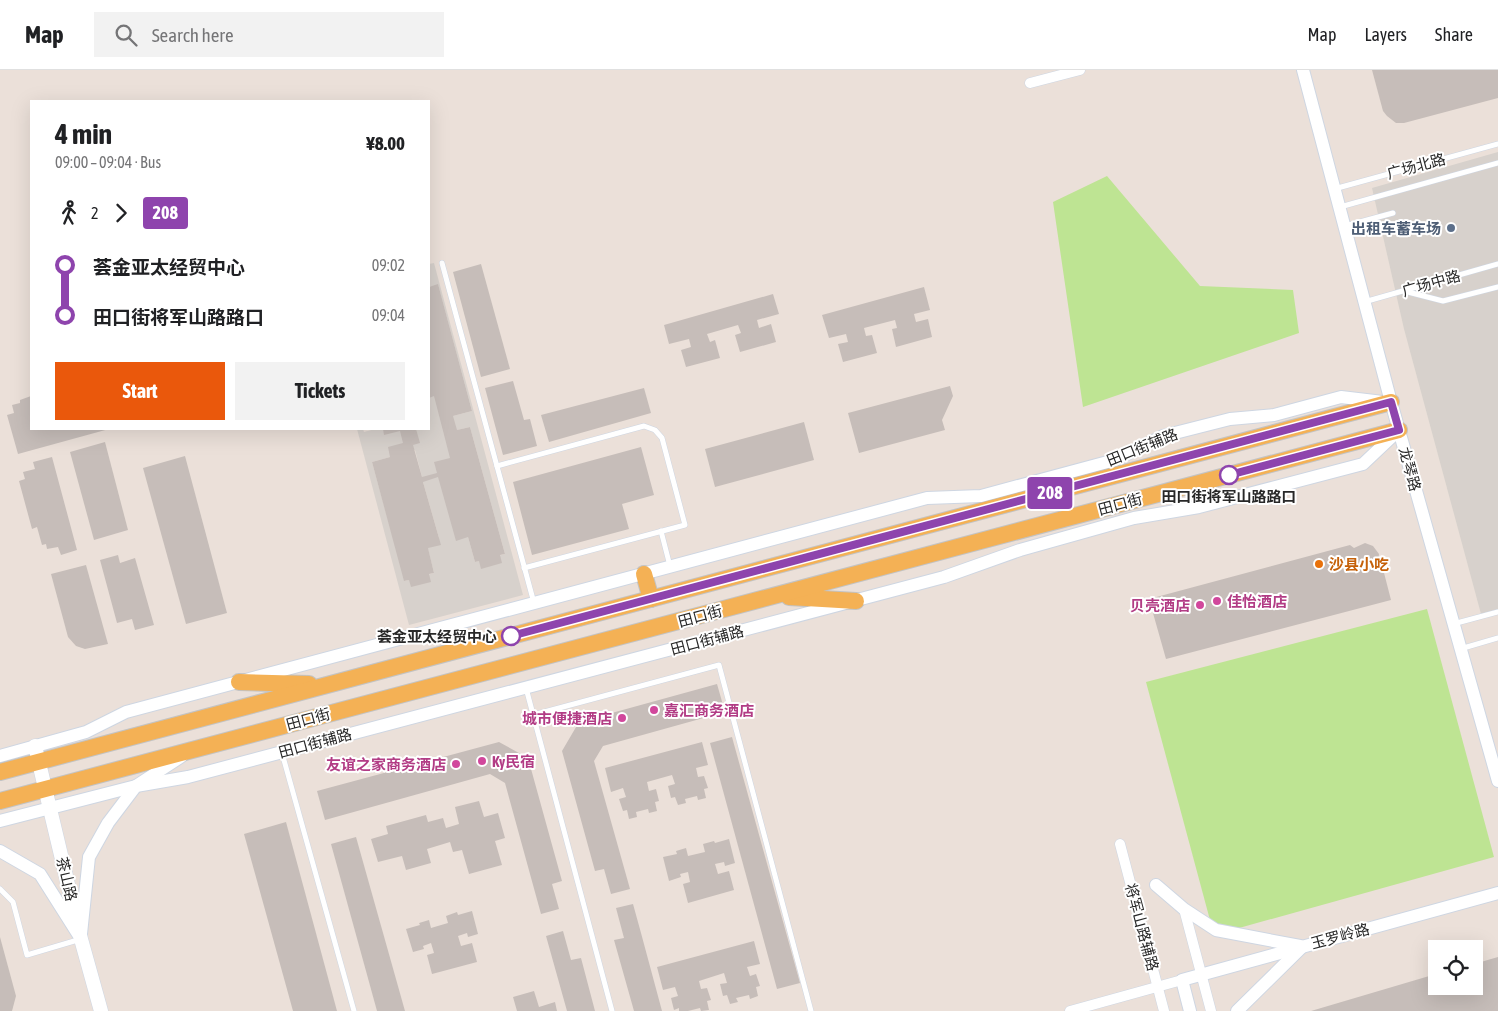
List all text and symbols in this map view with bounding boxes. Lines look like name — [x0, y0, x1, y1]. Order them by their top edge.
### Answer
search box — [94, 12, 444, 57]
text: Map — [25, 21, 64, 48]
icon: search — [112, 21, 140, 49]
text: Search here — [152, 24, 234, 46]
text: Map — [1307, 24, 1336, 45]
text: Layers — [1364, 24, 1407, 45]
text: Share — [1435, 24, 1473, 45]
text: 4 min — [55, 118, 112, 150]
text: ¥8.00 — [366, 132, 405, 154]
street label: 广场北路 — [1385, 150, 1447, 182]
text: 09:00 – 09:04 · Bus — [55, 153, 161, 171]
icon: walk — [55, 199, 83, 227]
icon: forward — [107, 199, 135, 227]
text: 208 — [153, 202, 178, 223]
text: 2 — [91, 204, 99, 222]
place label: 出租车蓄车场 — [1351, 220, 1441, 237]
marker: 出租车蓄车场 — [1445, 222, 1457, 234]
text: 荟金亚太经贸中心 — [93, 256, 245, 278]
text: 09:02 — [372, 256, 405, 274]
street label: 广场中路 — [1400, 267, 1462, 299]
text: 田口街将军山路路口 — [93, 306, 264, 328]
text: 09:04 — [372, 306, 405, 324]
button: Start — [55, 362, 225, 420]
button: Tickets — [235, 362, 405, 420]
street label: 田口街辅路 — [1104, 425, 1180, 469]
street label: 龙琴路 — [1396, 445, 1424, 493]
marker: 田口街将军山路路口 — [1219, 465, 1239, 485]
line badge: 208 — [1021, 477, 1079, 509]
text: 208 — [1037, 482, 1063, 503]
place label: 田口街将军山路路口 — [1161, 488, 1297, 505]
street label: 田口街 — [1096, 490, 1144, 518]
place label: 沙县小吃 — [1329, 556, 1389, 573]
marker: 沙县小吃 — [1313, 558, 1325, 570]
place label: 佳怡酒店 — [1227, 593, 1287, 610]
marker: 佳怡酒店 — [1211, 595, 1223, 607]
place label: 贝壳酒店 — [1130, 597, 1190, 614]
marker: 贝壳酒店 — [1194, 599, 1206, 611]
street label: 田口街 — [676, 602, 724, 630]
street label: 田口街辅路 — [669, 622, 745, 658]
marker: 荟金亚太经贸中心 — [501, 626, 521, 646]
place label: 荟金亚太经贸中心 — [377, 628, 497, 645]
place label: 嘉汇商务酒店 — [664, 702, 754, 719]
marker: 嘉汇商务酒店 — [648, 704, 660, 716]
street label: 田口街 — [284, 705, 332, 733]
place label: 城市便捷酒店 — [522, 710, 612, 727]
marker: 城市便捷酒店 — [616, 712, 628, 724]
street label: 田口街辅路 — [277, 725, 353, 761]
place label: Ky民宿 — [492, 753, 535, 770]
marker: Ky民宿 — [476, 755, 488, 767]
place label: 友谊之家商务酒店 — [326, 756, 446, 773]
marker: 友谊之家商务酒店 — [450, 758, 462, 770]
street label: 茶山路 — [54, 855, 80, 903]
street label: 将军山路辅路 — [1122, 881, 1162, 973]
street label: 玉罗岭路 — [1309, 920, 1371, 952]
map controls — [1428, 940, 1483, 995]
button: locate — [1428, 940, 1483, 995]

